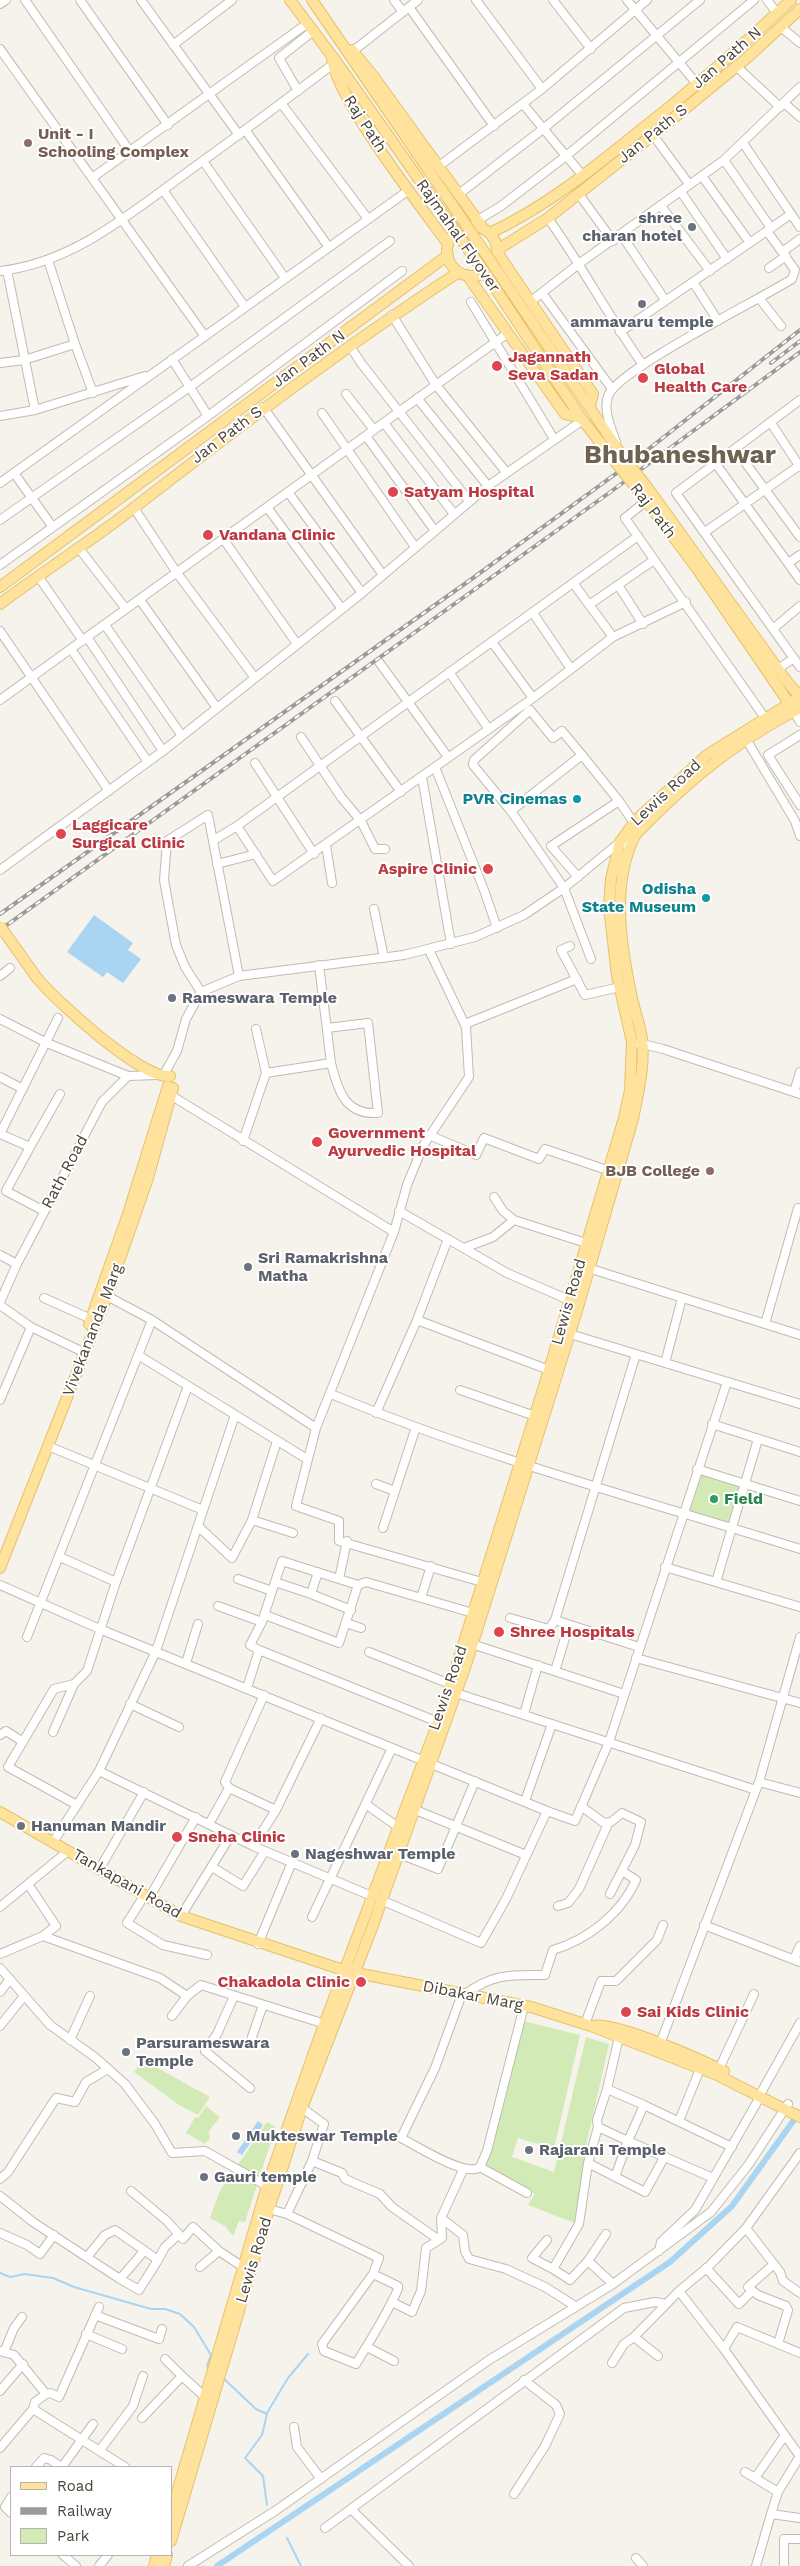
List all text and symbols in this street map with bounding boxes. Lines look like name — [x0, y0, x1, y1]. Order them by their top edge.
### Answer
street label: Jan Path N — [688, 23, 766, 93]
street label: Raj Path — [339, 92, 391, 156]
street label: Jan Path S — [614, 100, 692, 168]
place label: Unit - I Schooling Complex — [38, 124, 189, 162]
marker: Unit - I Schooling Complex — [22, 137, 34, 149]
street label: Rajmahal Flyover — [412, 176, 504, 296]
place label: shree charan hotel — [582, 208, 682, 246]
marker: shree charan hotel — [686, 221, 698, 233]
marker: ammavaru temple — [636, 298, 648, 310]
place label: ammavaru temple — [570, 312, 714, 332]
street label: Jan Path N — [269, 326, 349, 392]
place label: Jagannath Seva Sadan — [508, 347, 599, 385]
marker: Jagannath Seva Sadan — [490, 359, 504, 373]
place label: Global Health Care — [654, 359, 747, 397]
marker: Global Health Care — [636, 371, 650, 385]
street label: Jan Path S — [188, 402, 266, 468]
district label: Bhubaneshwar — [584, 439, 776, 471]
street label: Raj Path — [626, 479, 680, 543]
place label: Satyam Hospital — [404, 482, 534, 502]
marker: Satyam Hospital — [386, 485, 400, 499]
place label: Vandana Clinic — [219, 525, 336, 545]
marker: Vandana Clinic — [201, 528, 215, 542]
street label: Lewis Road — [627, 756, 705, 830]
place label: PVR Cinemas — [462, 789, 567, 809]
marker: PVR Cinemas — [571, 793, 583, 805]
place label: Laggicare Surgical Clinic — [72, 815, 185, 853]
marker: Laggicare Surgical Clinic — [54, 827, 68, 841]
place label: Aspire Clinic — [378, 859, 477, 879]
marker: Aspire Clinic — [481, 862, 495, 876]
place label: Odisha State Museum — [582, 879, 696, 917]
marker: Odisha State Museum — [700, 892, 712, 904]
place label: Rameswara Temple — [182, 988, 337, 1008]
marker: Rameswara Temple — [166, 992, 178, 1004]
place label: Government Ayurvedic Hospital — [328, 1123, 476, 1161]
street label: Rath Road — [38, 1132, 92, 1212]
marker: Government Ayurvedic Hospital — [310, 1135, 324, 1149]
place label: BJB College — [605, 1161, 700, 1181]
marker: BJB College — [704, 1165, 716, 1177]
place label: Sri Ramakrishna Matha — [258, 1248, 388, 1286]
street label: Lewis Road — [548, 1257, 590, 1347]
street label: Vivekananda Marg — [59, 1261, 127, 1399]
marker: Sri Ramakrishna Matha — [242, 1261, 254, 1273]
place label: Field — [724, 1489, 763, 1509]
marker: Field — [708, 1493, 720, 1505]
place label: Shree Hospitals — [510, 1622, 635, 1642]
marker: Shree Hospitals — [492, 1625, 506, 1639]
street label: Lewis Road — [424, 1643, 472, 1733]
place label: Hanuman Mandir — [31, 1816, 166, 1836]
marker: Hanuman Mandir — [15, 1820, 27, 1832]
place label: Sneha Clinic — [188, 1827, 286, 1847]
marker: Sneha Clinic — [170, 1830, 184, 1844]
place label: Nageshwar Temple — [305, 1844, 456, 1864]
street label: Tankapani Road — [69, 1845, 185, 1923]
marker: Nageshwar Temple — [289, 1848, 301, 1860]
place label: Chakadola Clinic — [218, 1972, 350, 1992]
marker: Chakadola Clinic — [354, 1975, 368, 1989]
street label: Dibakar Marg — [421, 1977, 525, 2015]
place label: Sai Kids Clinic — [637, 2002, 749, 2022]
marker: Sai Kids Clinic — [619, 2005, 633, 2019]
place label: Parsurameswara Temple — [136, 2033, 269, 2071]
marker: Parsurameswara Temple — [120, 2046, 132, 2058]
place label: Mukteswar Temple — [246, 2126, 398, 2146]
marker: Mukteswar Temple — [230, 2130, 242, 2142]
place label: Rajarani Temple — [539, 2140, 666, 2160]
marker: Rajarani Temple — [523, 2144, 535, 2156]
place label: Gauri temple — [214, 2167, 317, 2187]
marker: Gauri temple — [198, 2171, 210, 2183]
street label: Lewis Road — [232, 2215, 276, 2305]
legend — [10, 2466, 172, 2556]
text: Road — [57, 2477, 94, 2495]
text: Railway — [57, 2502, 112, 2520]
text: Park — [57, 2527, 89, 2545]

